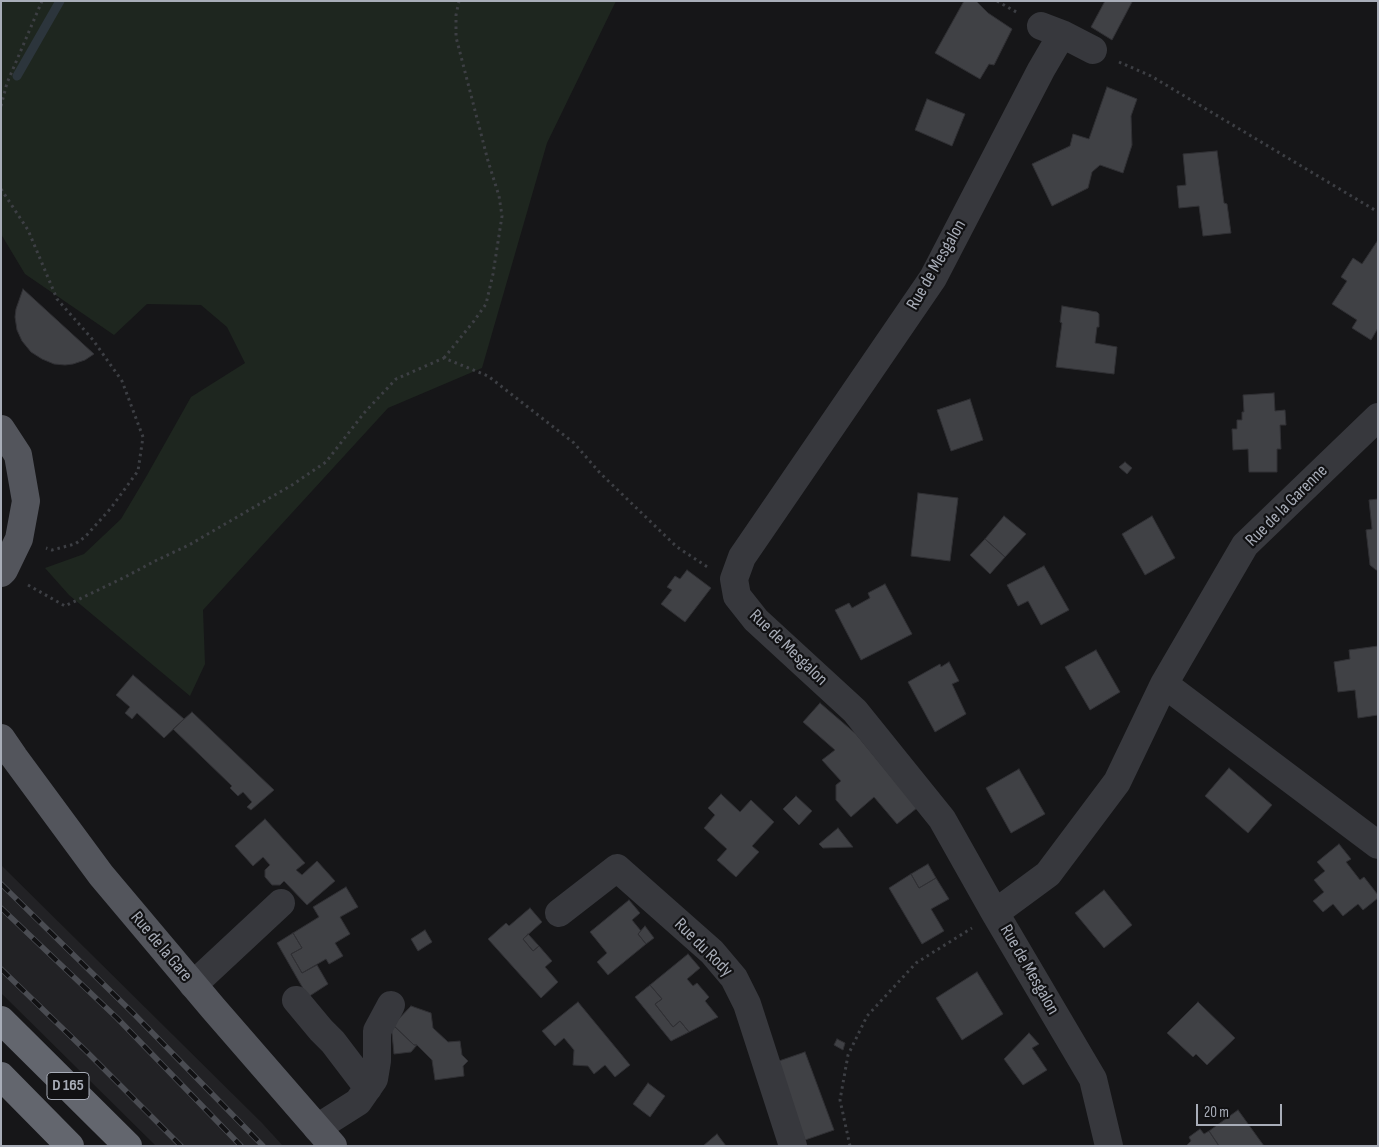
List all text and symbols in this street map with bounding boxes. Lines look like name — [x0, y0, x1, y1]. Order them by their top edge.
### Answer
street label: Rue de Mesgalon — [903, 216, 971, 314]
street label: Rue de la Garenne — [1241, 460, 1333, 552]
street label: Rue de Mesgalon — [744, 605, 832, 691]
street label: Rue de la Gare — [126, 908, 196, 986]
street label: Rue du Rody — [669, 914, 737, 982]
street label: Rue de Mesgalon — [995, 921, 1063, 1019]
road number: D 165 — [47, 1072, 89, 1100]
scale bar — [1199, 1094, 1285, 1126]
text: 20 m — [1204, 1103, 1229, 1122]

